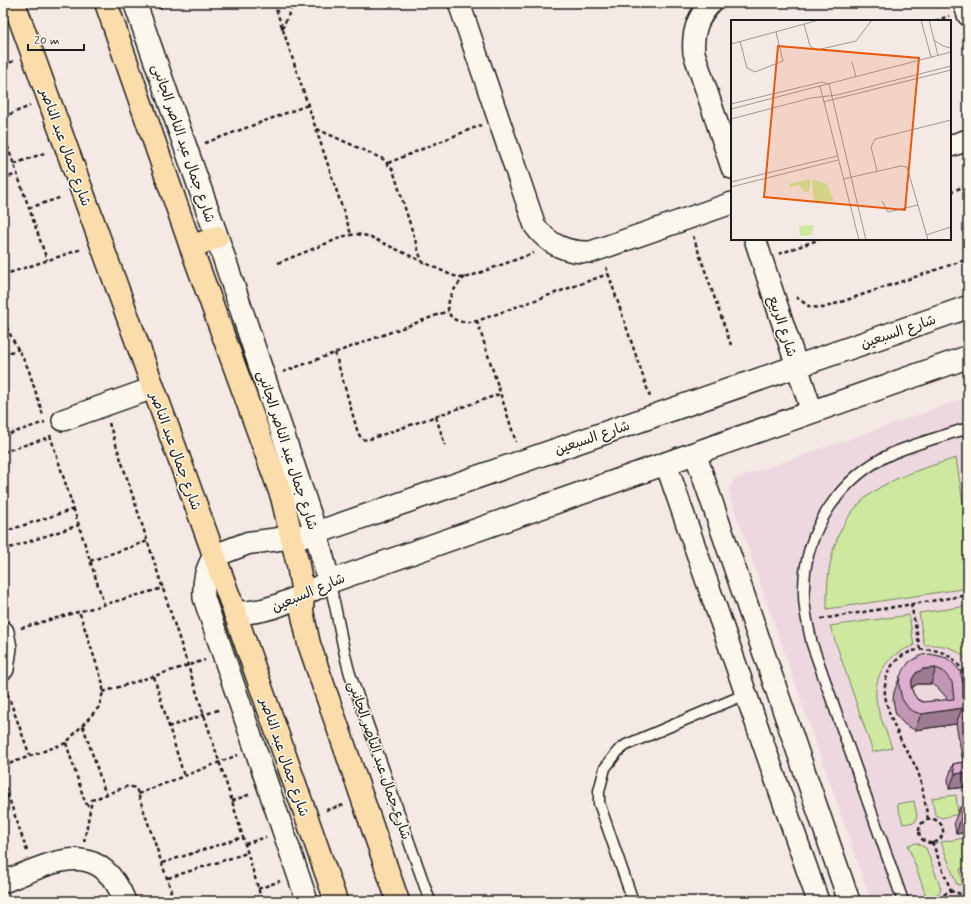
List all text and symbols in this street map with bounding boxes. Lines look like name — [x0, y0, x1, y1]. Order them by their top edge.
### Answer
inset map — [731, 20, 951, 240]
scale bar — [28, 26, 84, 52]
text: 20 m — [34, 33, 60, 49]
street label: شارع جمال عبد الناصر الجانبى — [147, 62, 219, 225]
street label: شارع جمال عبد الناصر — [35, 85, 95, 209]
street label: شارع الربيع — [763, 293, 800, 360]
street label: شارع السبعين — [858, 311, 938, 353]
street label: شارع جمال عبد الناصر الجانبى — [253, 368, 321, 532]
street label: شارع جمال عبد الناصر — [145, 389, 205, 513]
street label: شارع السبعين — [552, 417, 632, 459]
street label: شارع السبعين — [269, 569, 348, 617]
street label: شارع جمال عبد الناصر الجانبى — [343, 679, 415, 842]
street label: شارع جمال عبد الناصر — [255, 695, 313, 819]

